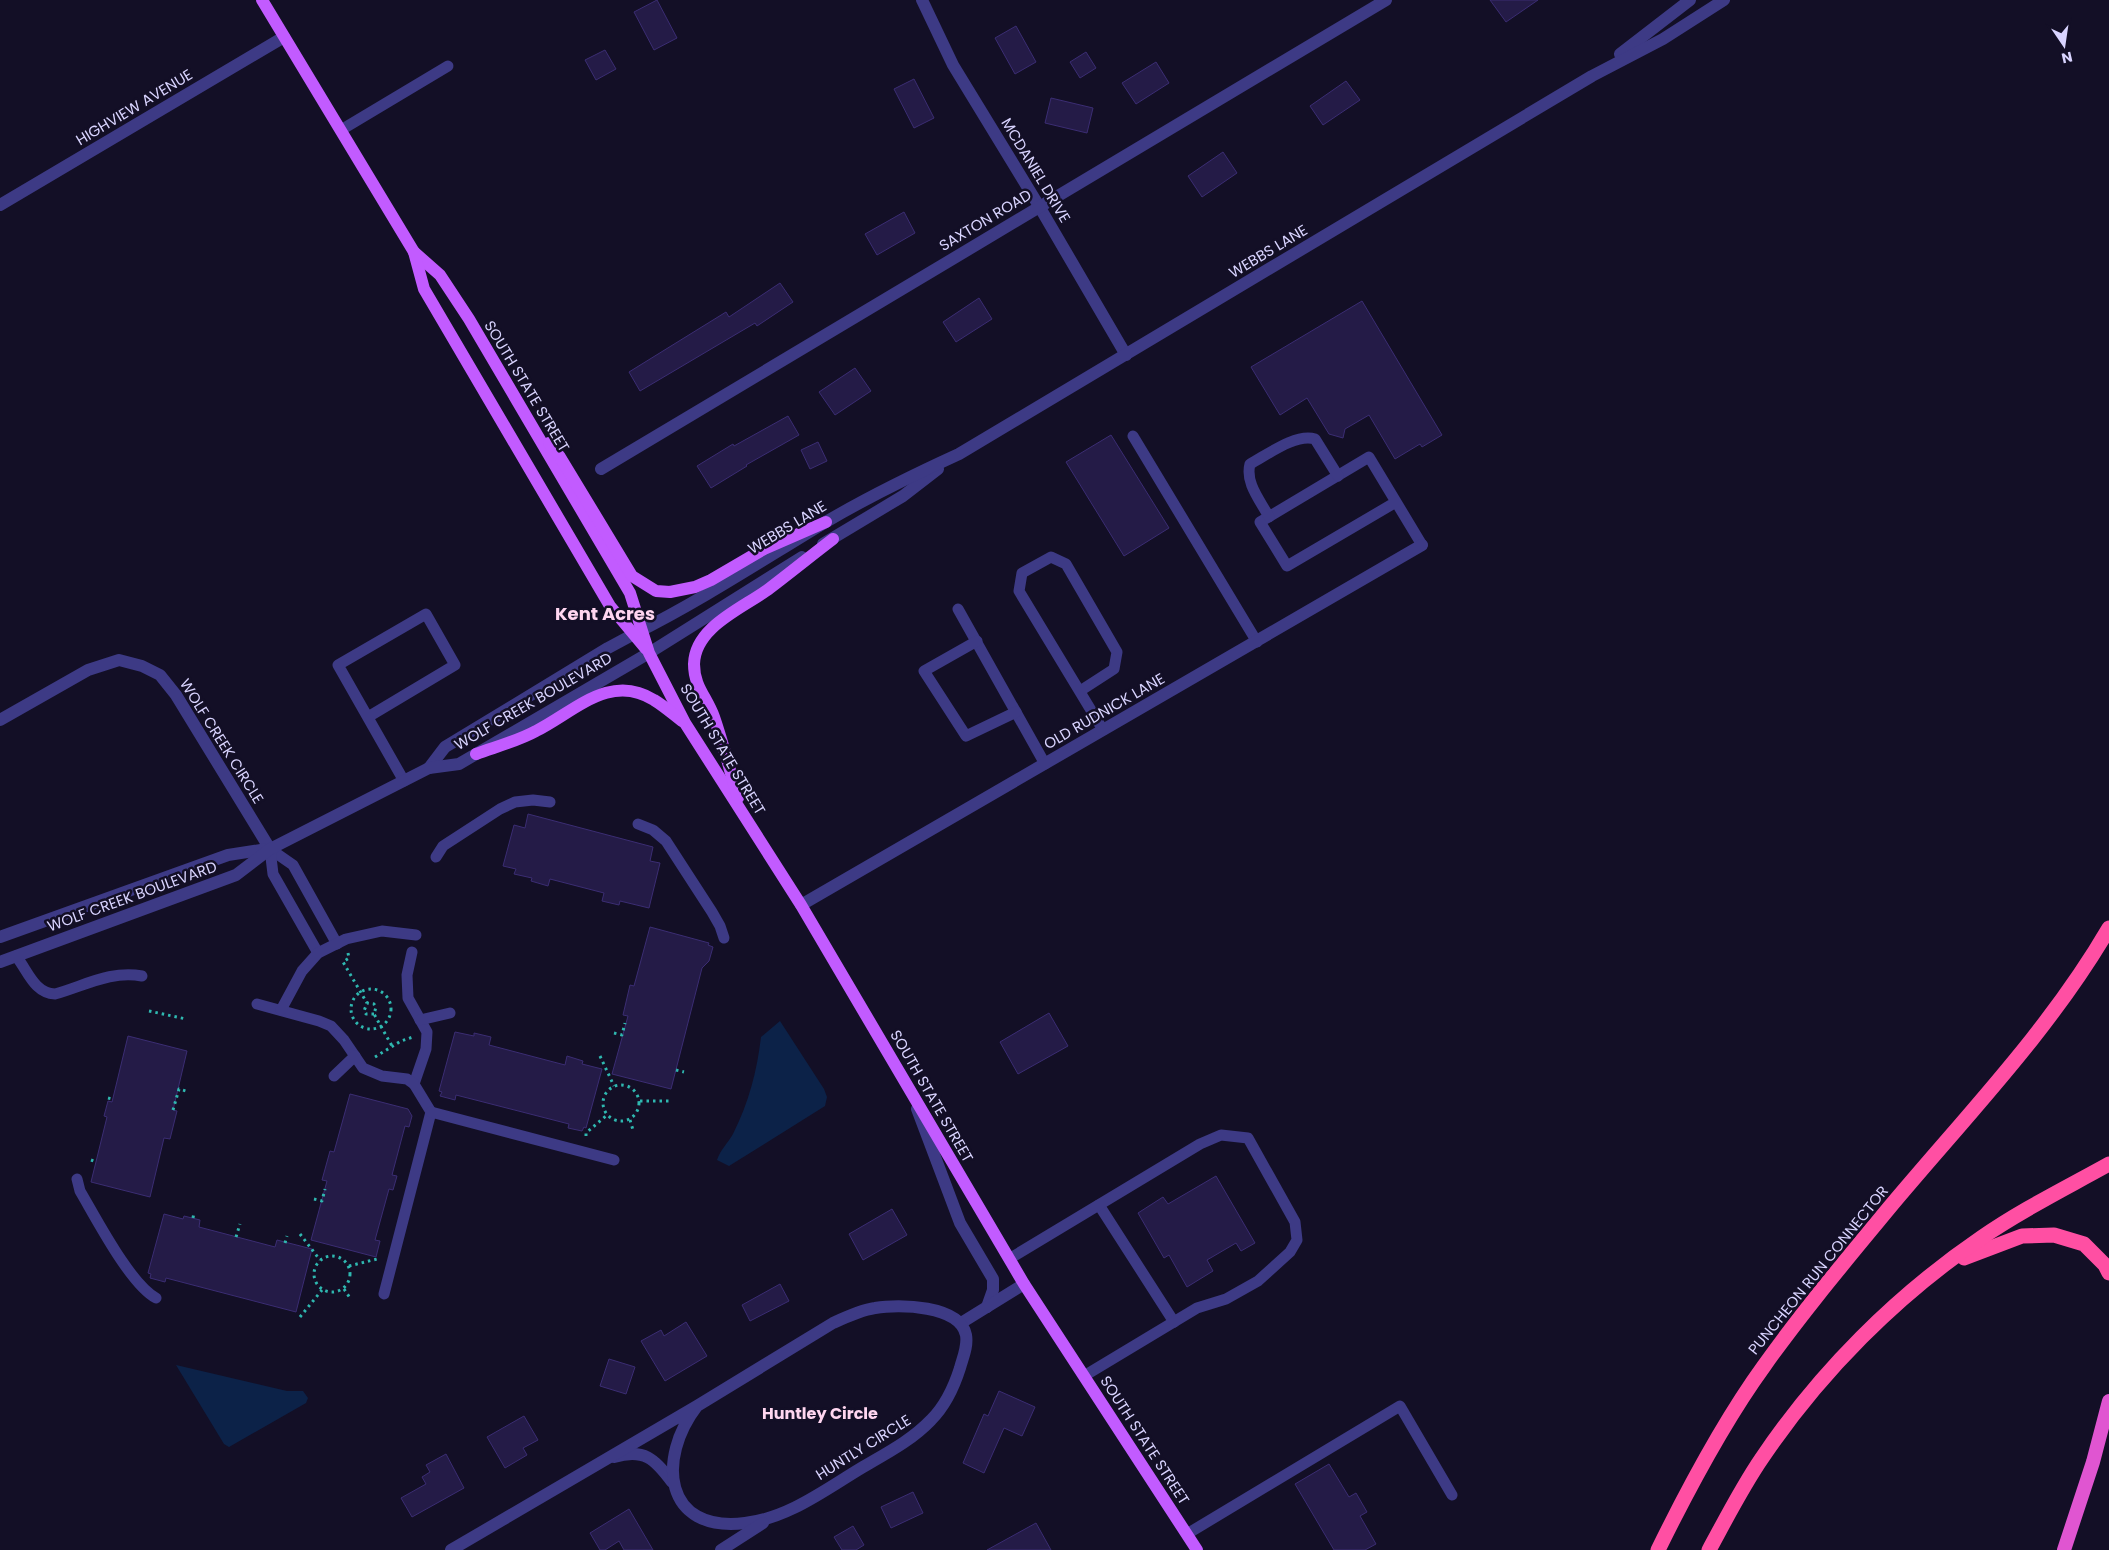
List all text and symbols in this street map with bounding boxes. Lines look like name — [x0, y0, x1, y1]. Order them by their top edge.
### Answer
north arrow — [2039, 20, 2089, 70]
text: N — [2060, 47, 2074, 69]
street label: HIGHVIEW AVENUE — [72, 64, 196, 150]
street label: MCDANIEL DRIVE — [996, 114, 1076, 226]
street label: SAXTON ROAD — [935, 184, 1035, 256]
street label: WEBBS LANE — [1225, 219, 1311, 283]
street label: SOUTH STATE STREET — [479, 316, 575, 456]
street label: WEBBS LANE — [744, 495, 830, 559]
district label: Kent Acres — [555, 601, 655, 626]
street label: WOLF CREEK BOULEVARD — [450, 647, 616, 755]
street label: OLD RUDNICK LANE — [1040, 668, 1168, 754]
street label: WOLF CREEK CIRCLE — [175, 675, 269, 807]
street label: SOUTH STATE STREET — [675, 679, 771, 819]
street label: WOLF CREEK BOULEVARD — [44, 856, 220, 936]
street label: SOUTH STATE STREET — [886, 1026, 978, 1166]
street label: PUNCHEON RUN CONNECTOR — [1743, 1181, 1893, 1359]
street label: SOUTH STATE STREET — [1095, 1372, 1195, 1508]
district label: Huntley Circle — [762, 1402, 878, 1425]
street label: HUNTLY CIRCLE — [811, 1409, 915, 1485]

